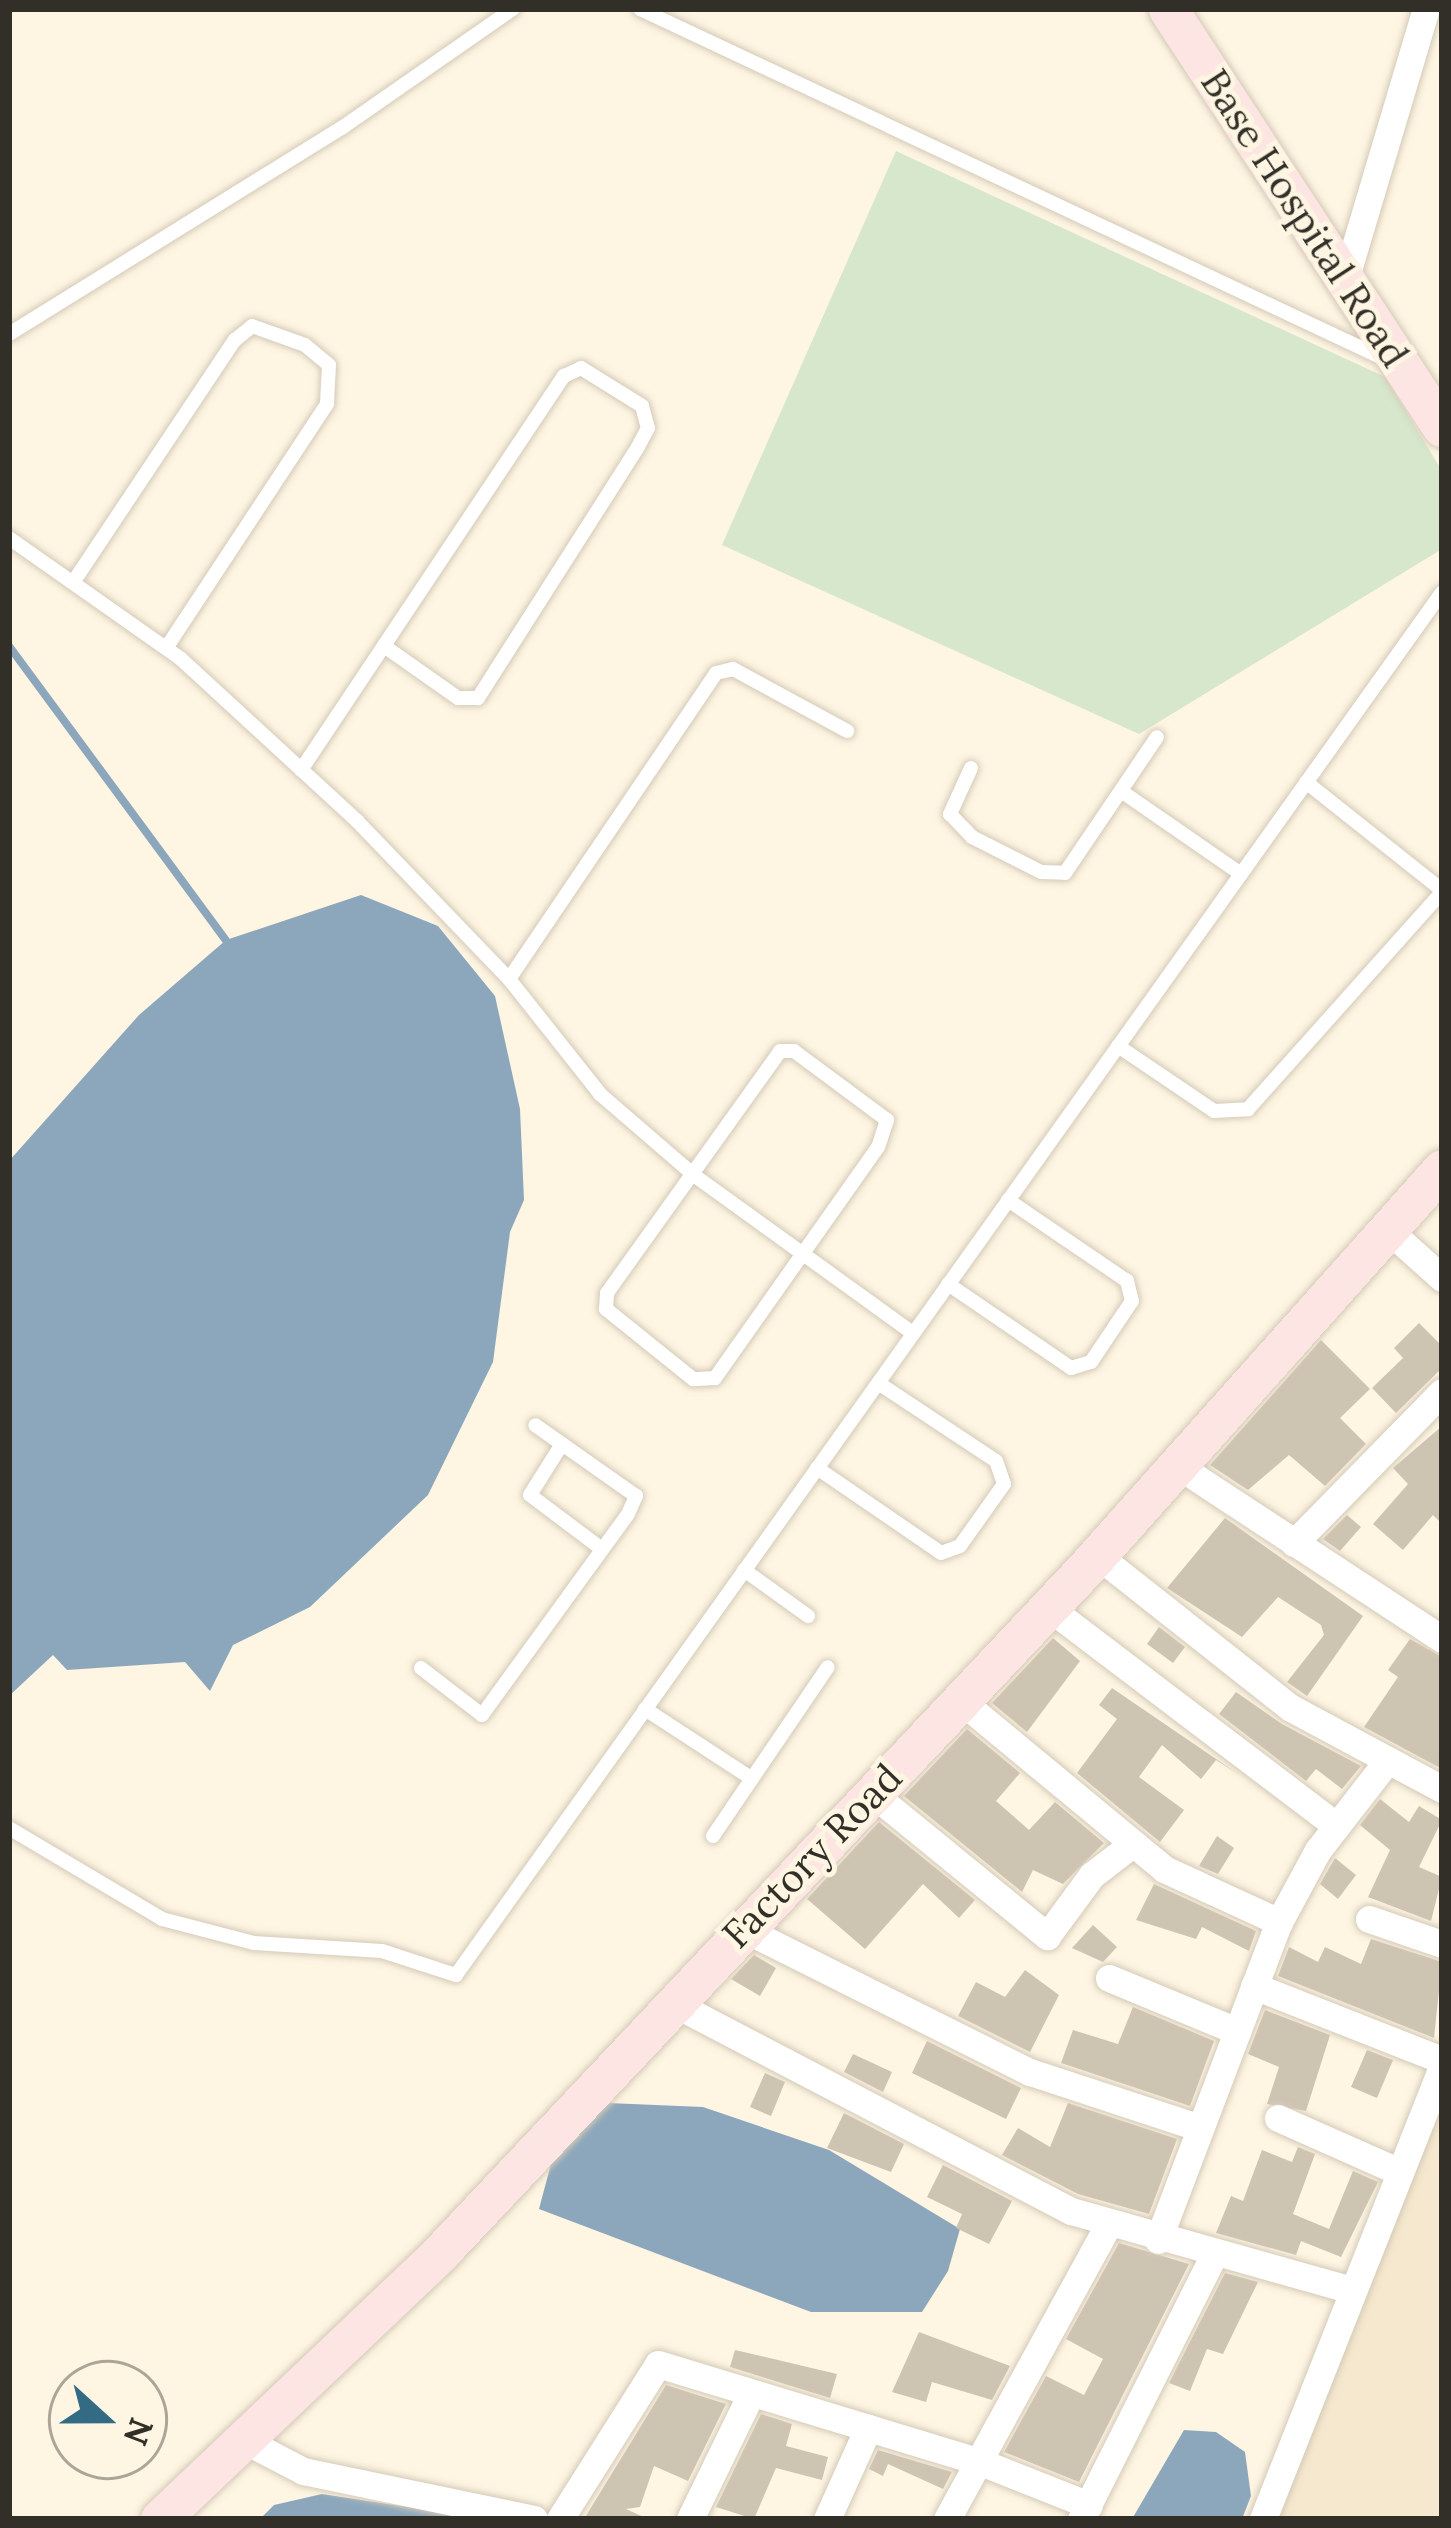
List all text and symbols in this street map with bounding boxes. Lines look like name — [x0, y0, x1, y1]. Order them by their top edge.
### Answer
street label: Base Hospital Road — [1191, 60, 1419, 376]
street label: Factory Road — [713, 1754, 911, 1958]
north arrow — [48, 2360, 168, 2480]
text: N — [115, 2412, 163, 2451]

